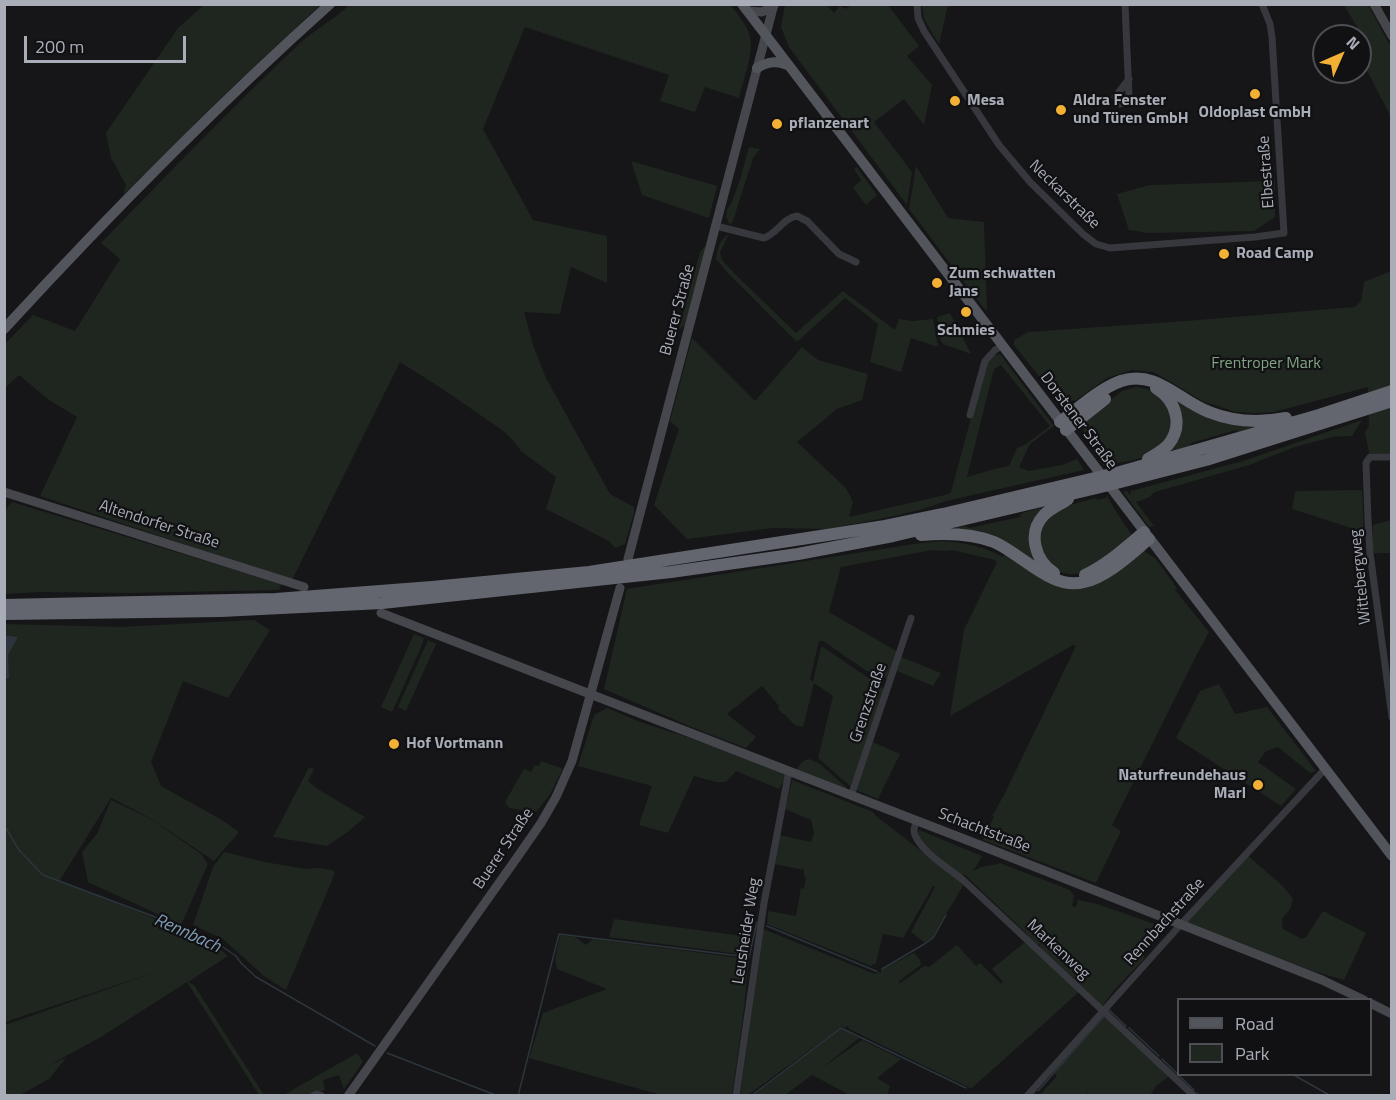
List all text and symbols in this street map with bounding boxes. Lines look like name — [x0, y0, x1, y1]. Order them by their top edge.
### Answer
scale bar — [27, 24, 189, 62]
north arrow — [1312, 24, 1372, 84]
text: N — [1341, 30, 1366, 55]
text: 200 m — [35, 33, 84, 60]
marker: Oldoplast GmbH — [1248, 87, 1262, 101]
place label: Mesa — [967, 91, 1005, 111]
place label: Aldra Fenster und Türen GmbH — [1073, 91, 1189, 129]
marker: Mesa — [948, 94, 962, 108]
marker: Aldra Fenster und Türen GmbH — [1054, 103, 1068, 117]
place label: Oldoplast GmbH — [1199, 103, 1311, 123]
place label: pflanzenart — [789, 114, 869, 134]
marker: pflanzenart — [770, 117, 784, 131]
street label: Elbestraße — [1255, 135, 1279, 209]
street label: Neckarstraße — [1025, 157, 1103, 233]
place label: Road Camp — [1236, 244, 1314, 264]
marker: Road Camp — [1217, 247, 1231, 261]
street label: Buerer Straße — [657, 262, 699, 358]
place label: Zum schwatten Jans — [949, 264, 1056, 302]
marker: Zum schwatten Jans — [930, 276, 944, 290]
marker: Schmies — [959, 305, 973, 319]
place label: Schmies — [937, 321, 995, 341]
park label: Frentroper Mark — [1211, 354, 1321, 374]
street label: Dorstener Straße — [1035, 369, 1121, 473]
street label: Altendorfer Straße — [96, 497, 222, 553]
street label: Wittebergweg — [1346, 528, 1376, 626]
street label: Grenzstraße — [846, 661, 892, 745]
place label: Hof Vortmann — [406, 734, 503, 754]
marker: Hof Vortmann — [387, 737, 401, 751]
place label: Naturfreundehaus Marl — [1118, 766, 1246, 804]
marker: Naturfreundehaus Marl — [1251, 778, 1265, 792]
street label: Buerer Straße — [470, 805, 538, 893]
street label: Schachtstraße — [935, 805, 1033, 857]
street label: Rennbachstraße — [1121, 874, 1209, 970]
street label: Leusheider Weg — [729, 876, 765, 986]
water label: Rennbach — [150, 910, 224, 958]
street label: Markenweg — [1022, 916, 1094, 984]
legend — [1177, 998, 1372, 1076]
text: Road — [1235, 1010, 1274, 1037]
text: Park — [1235, 1040, 1269, 1067]

